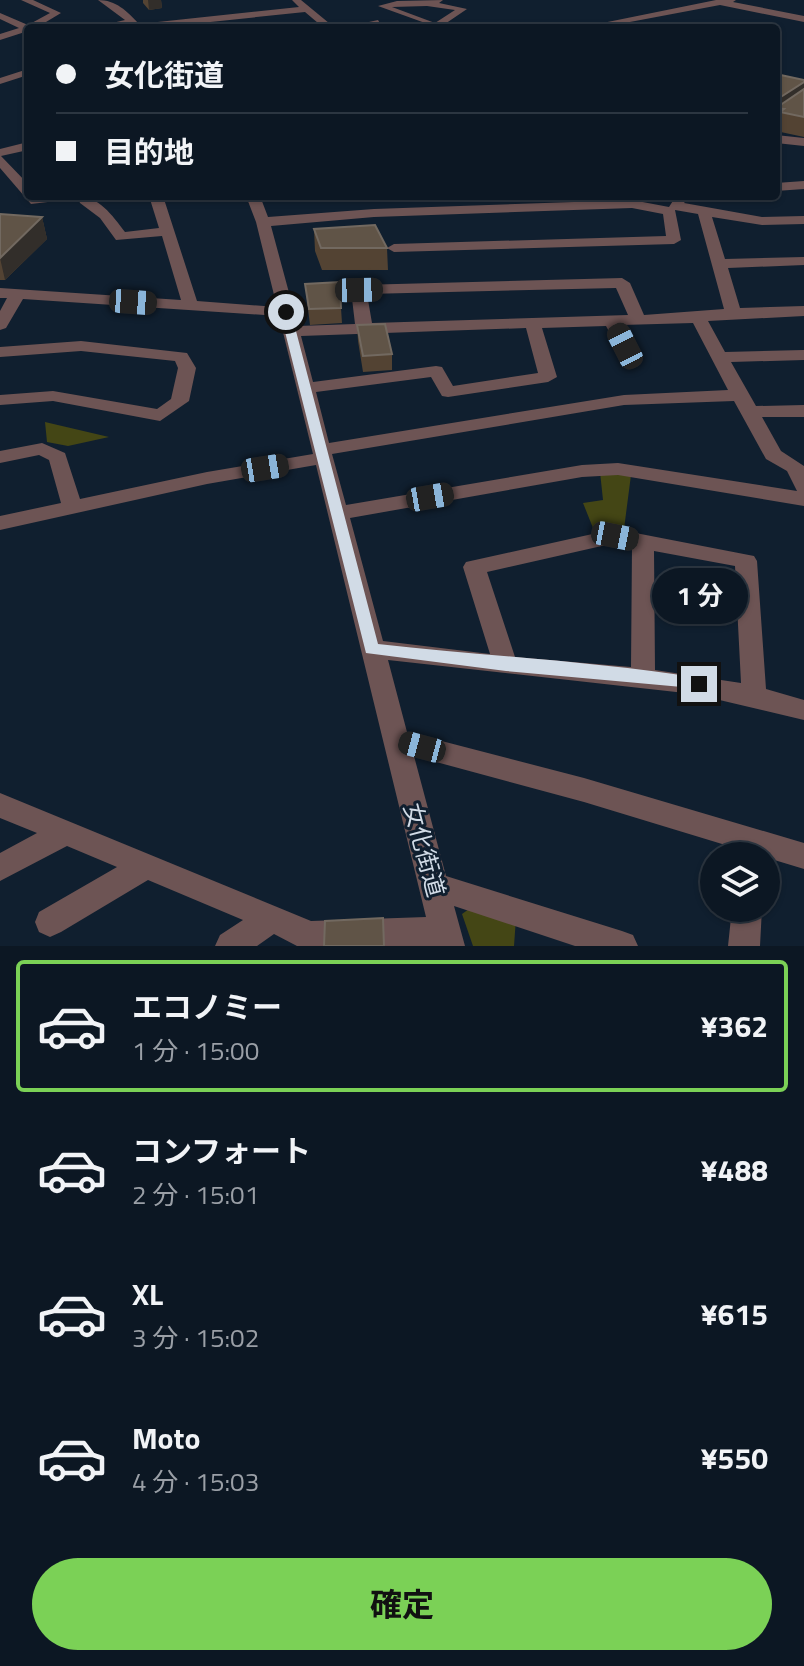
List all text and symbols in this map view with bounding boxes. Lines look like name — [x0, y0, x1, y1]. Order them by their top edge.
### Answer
text: 女化街道 — [104, 52, 224, 98]
text: 目的地 — [104, 129, 194, 175]
car — [335, 278, 383, 302]
car — [108, 288, 158, 316]
route start — [268, 294, 304, 330]
car — [603, 319, 647, 373]
car — [239, 452, 291, 484]
car — [404, 481, 456, 513]
car — [589, 520, 641, 552]
callout: 1 分 — [651, 568, 747, 624]
text: 1 分 — [677, 576, 723, 615]
route end — [681, 666, 717, 702]
car — [396, 729, 448, 765]
street label: 女化街道 — [395, 799, 455, 901]
map controls — [700, 842, 780, 922]
button: layers — [700, 842, 780, 922]
text: エコノミー — [132, 984, 282, 1030]
icon: car — [36, 990, 108, 1062]
text: ¥362 — [701, 1003, 768, 1049]
text: 1 分 · 15:00 — [132, 1031, 259, 1070]
text: コンフォート — [132, 1128, 311, 1174]
icon: car — [36, 1134, 108, 1206]
text: ¥488 — [701, 1147, 768, 1193]
text: 2 分 · 15:01 — [132, 1175, 259, 1214]
text: XL — [132, 1271, 163, 1317]
icon: car — [36, 1278, 108, 1350]
text: ¥615 — [701, 1291, 768, 1337]
text: 3 分 · 15:02 — [132, 1318, 259, 1357]
text: Moto — [132, 1415, 200, 1461]
icon: car — [36, 1422, 108, 1494]
text: ¥550 — [701, 1435, 768, 1481]
text: 4 分 · 15:03 — [132, 1462, 259, 1501]
button: 確定 — [32, 1558, 772, 1650]

